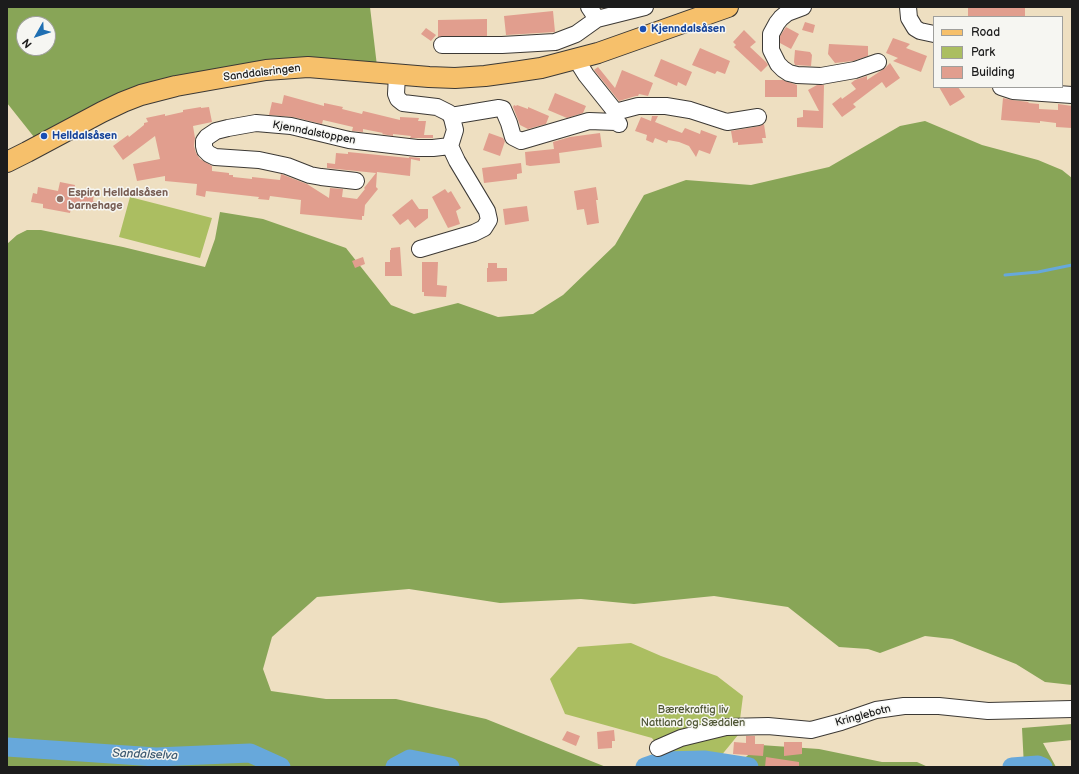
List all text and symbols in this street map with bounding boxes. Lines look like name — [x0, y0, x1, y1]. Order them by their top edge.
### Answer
north arrow — [16, 16, 56, 56]
legend — [933, 16, 1063, 88]
place label: Kjenndalsåsen — [651, 22, 725, 36]
marker: Kjenndalsåsen — [638, 24, 648, 34]
text: Road — [971, 25, 1000, 40]
text: N — [19, 36, 35, 51]
text: Park — [971, 45, 995, 60]
street label: Sanddalsringen — [223, 62, 301, 84]
text: Building — [971, 65, 1015, 80]
street label: Kjenndalstoppen — [271, 118, 357, 148]
place label: Helldalsåsen — [52, 129, 117, 143]
marker: Helldalsåsen — [39, 131, 49, 141]
place label: Espira Helldalsåsen barnehage — [68, 186, 168, 212]
marker: Espira Helldalsåsen barnehage — [55, 194, 65, 204]
street label: Kringlebotn — [834, 702, 892, 730]
park label: Bærekraftig liv Nattland og Sædalen — [641, 703, 745, 729]
water label: Sandalselva — [112, 747, 178, 763]

